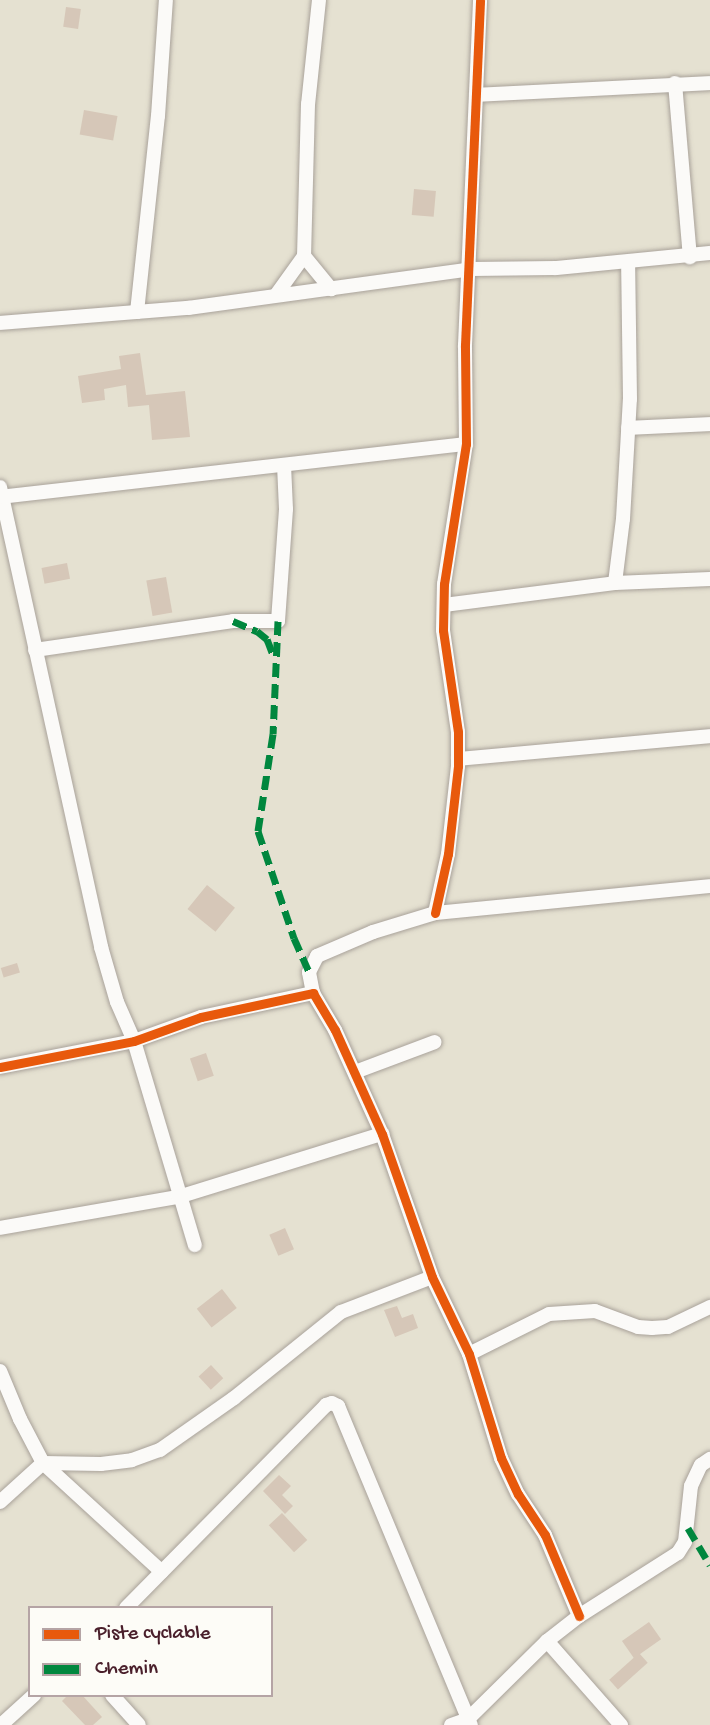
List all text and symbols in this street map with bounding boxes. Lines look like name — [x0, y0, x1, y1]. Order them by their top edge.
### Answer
legend — [28, 1606, 273, 1697]
text: Piste cyclable — [95, 1622, 211, 1647]
text: Chemin — [95, 1657, 158, 1682]

